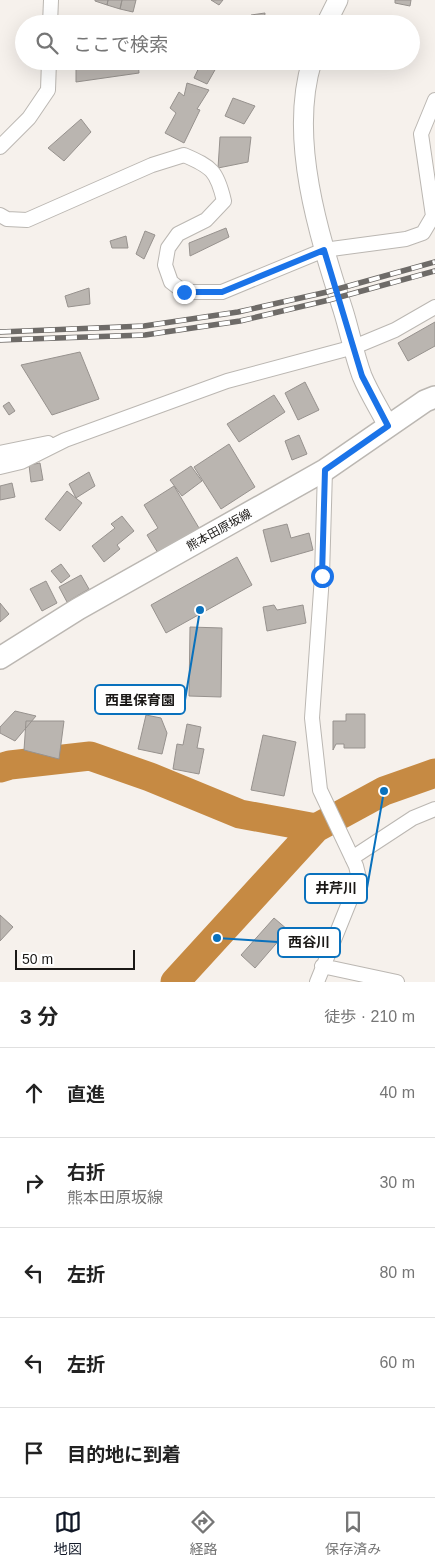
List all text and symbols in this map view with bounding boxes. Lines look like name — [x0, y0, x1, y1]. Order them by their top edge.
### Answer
search box — [15, 15, 420, 70]
icon: search — [33, 29, 61, 57]
text: ここで検索 — [73, 34, 168, 55]
route end — [173, 281, 196, 304]
street label: 熊本田原坂線 — [184, 506, 254, 554]
route start — [311, 565, 334, 588]
callout: 西里保育園 — [95, 685, 185, 714]
text: 西里保育園 — [105, 692, 175, 708]
callout: 井芹川 — [305, 874, 367, 903]
text: 井芹川 — [315, 880, 357, 896]
callout: 西谷川 — [278, 928, 340, 957]
text: 西谷川 — [288, 934, 330, 950]
scale bar — [15, 947, 135, 970]
text: 50 m — [22, 951, 53, 967]
text: 3 分 — [20, 1005, 59, 1028]
text: 徒歩 · 210 m — [324, 1008, 415, 1025]
icon: ahead — [20, 1079, 48, 1107]
text: 直進 — [67, 1084, 105, 1105]
text: 40 m — [379, 1084, 415, 1101]
text: 右折 — [67, 1162, 105, 1183]
icon: right — [20, 1169, 48, 1197]
text: 30 m — [379, 1174, 415, 1191]
text: 熊本田原坂線 — [67, 1189, 163, 1206]
icon: left — [20, 1259, 48, 1287]
text: 左折 — [67, 1264, 105, 1285]
text: 80 m — [379, 1264, 415, 1281]
icon: left — [20, 1349, 48, 1377]
text: 左折 — [67, 1354, 105, 1375]
text: 60 m — [379, 1354, 415, 1371]
icon: arrive — [20, 1439, 48, 1467]
text: 目的地に到着 — [67, 1444, 181, 1465]
tab: 地図 — [54, 1508, 82, 1558]
tab: 経路 — [189, 1508, 217, 1558]
tab: 保存済み — [325, 1508, 381, 1558]

